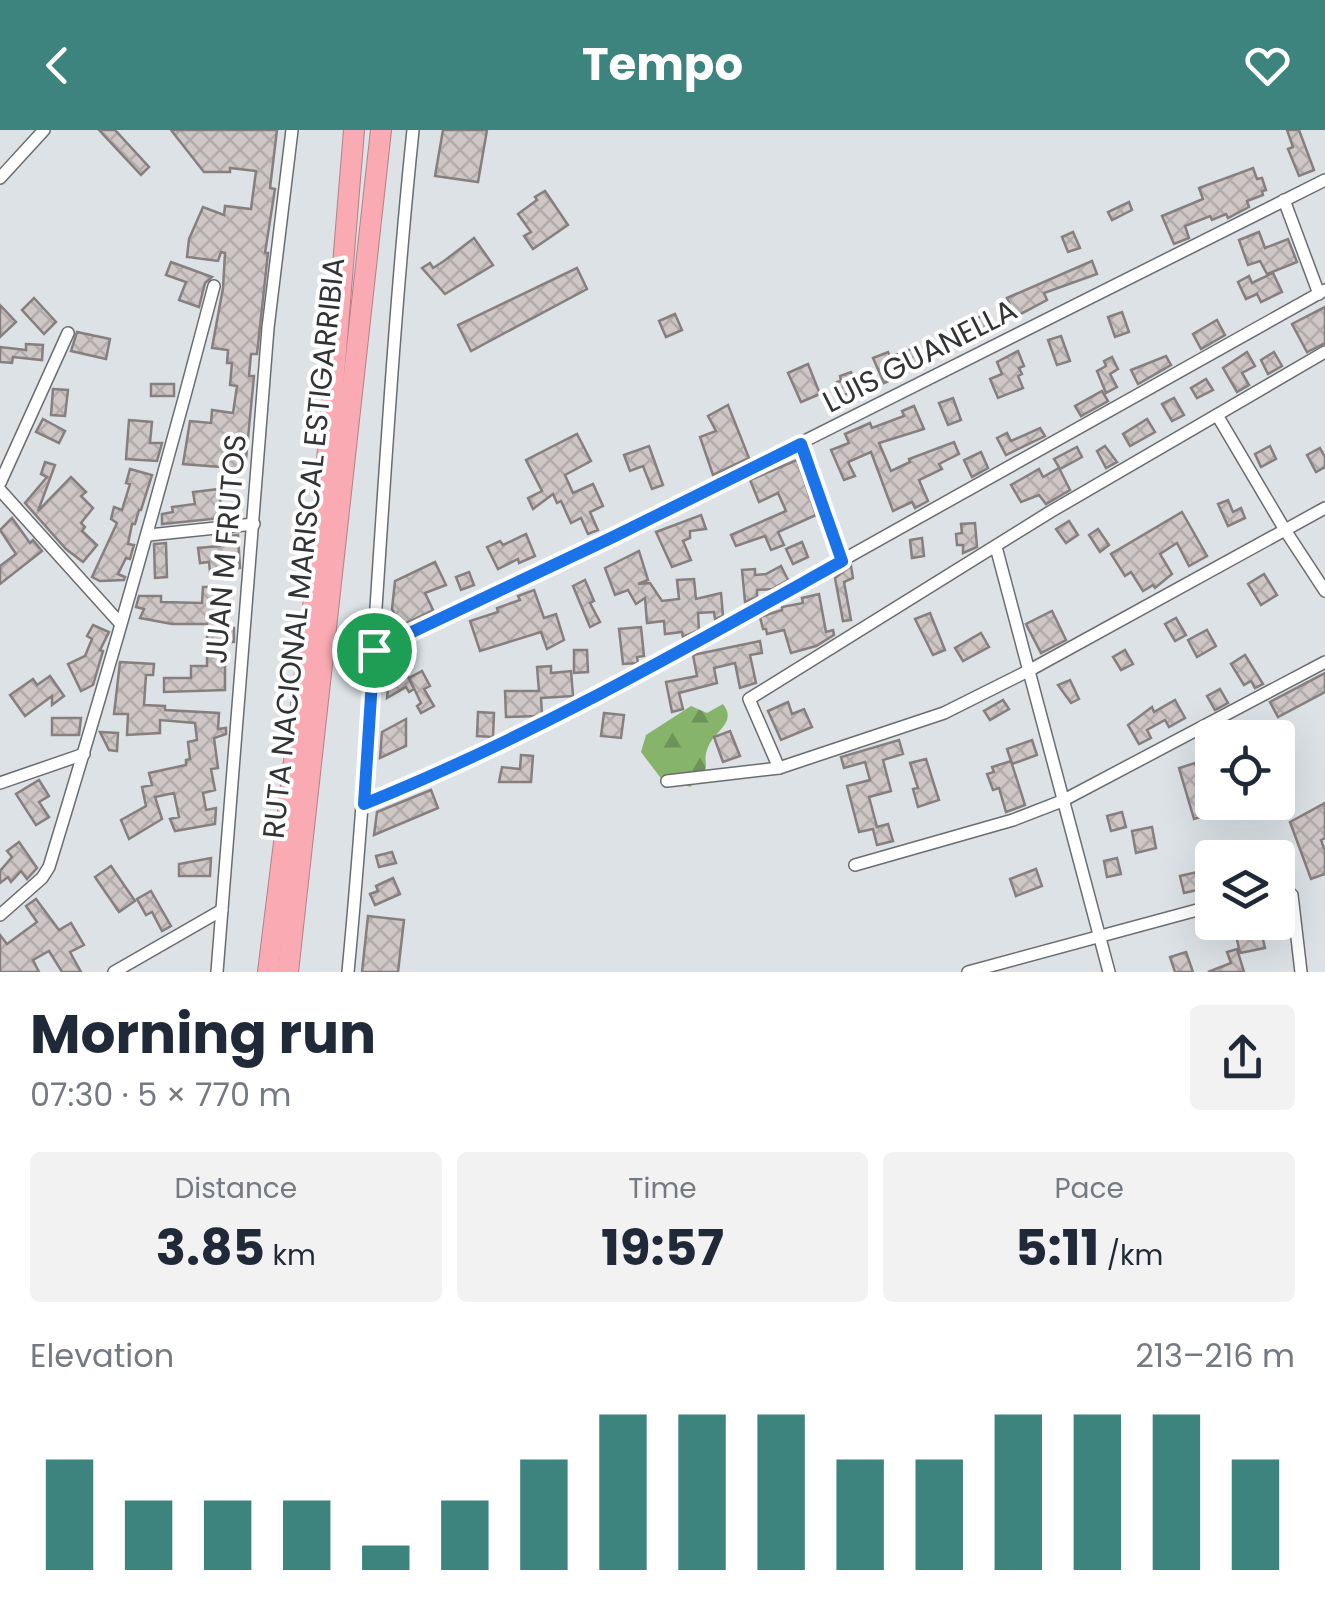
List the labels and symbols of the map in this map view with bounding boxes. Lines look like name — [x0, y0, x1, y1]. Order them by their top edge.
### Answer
street label: RUTA NACIONAL MARISCAL ESTIGARRIBIA — [252, 255, 355, 841]
street label: LUIS GUANELLA — [815, 288, 1024, 423]
street label: JUAN M FRUTOS — [194, 432, 257, 666]
pin — [332, 608, 417, 693]

